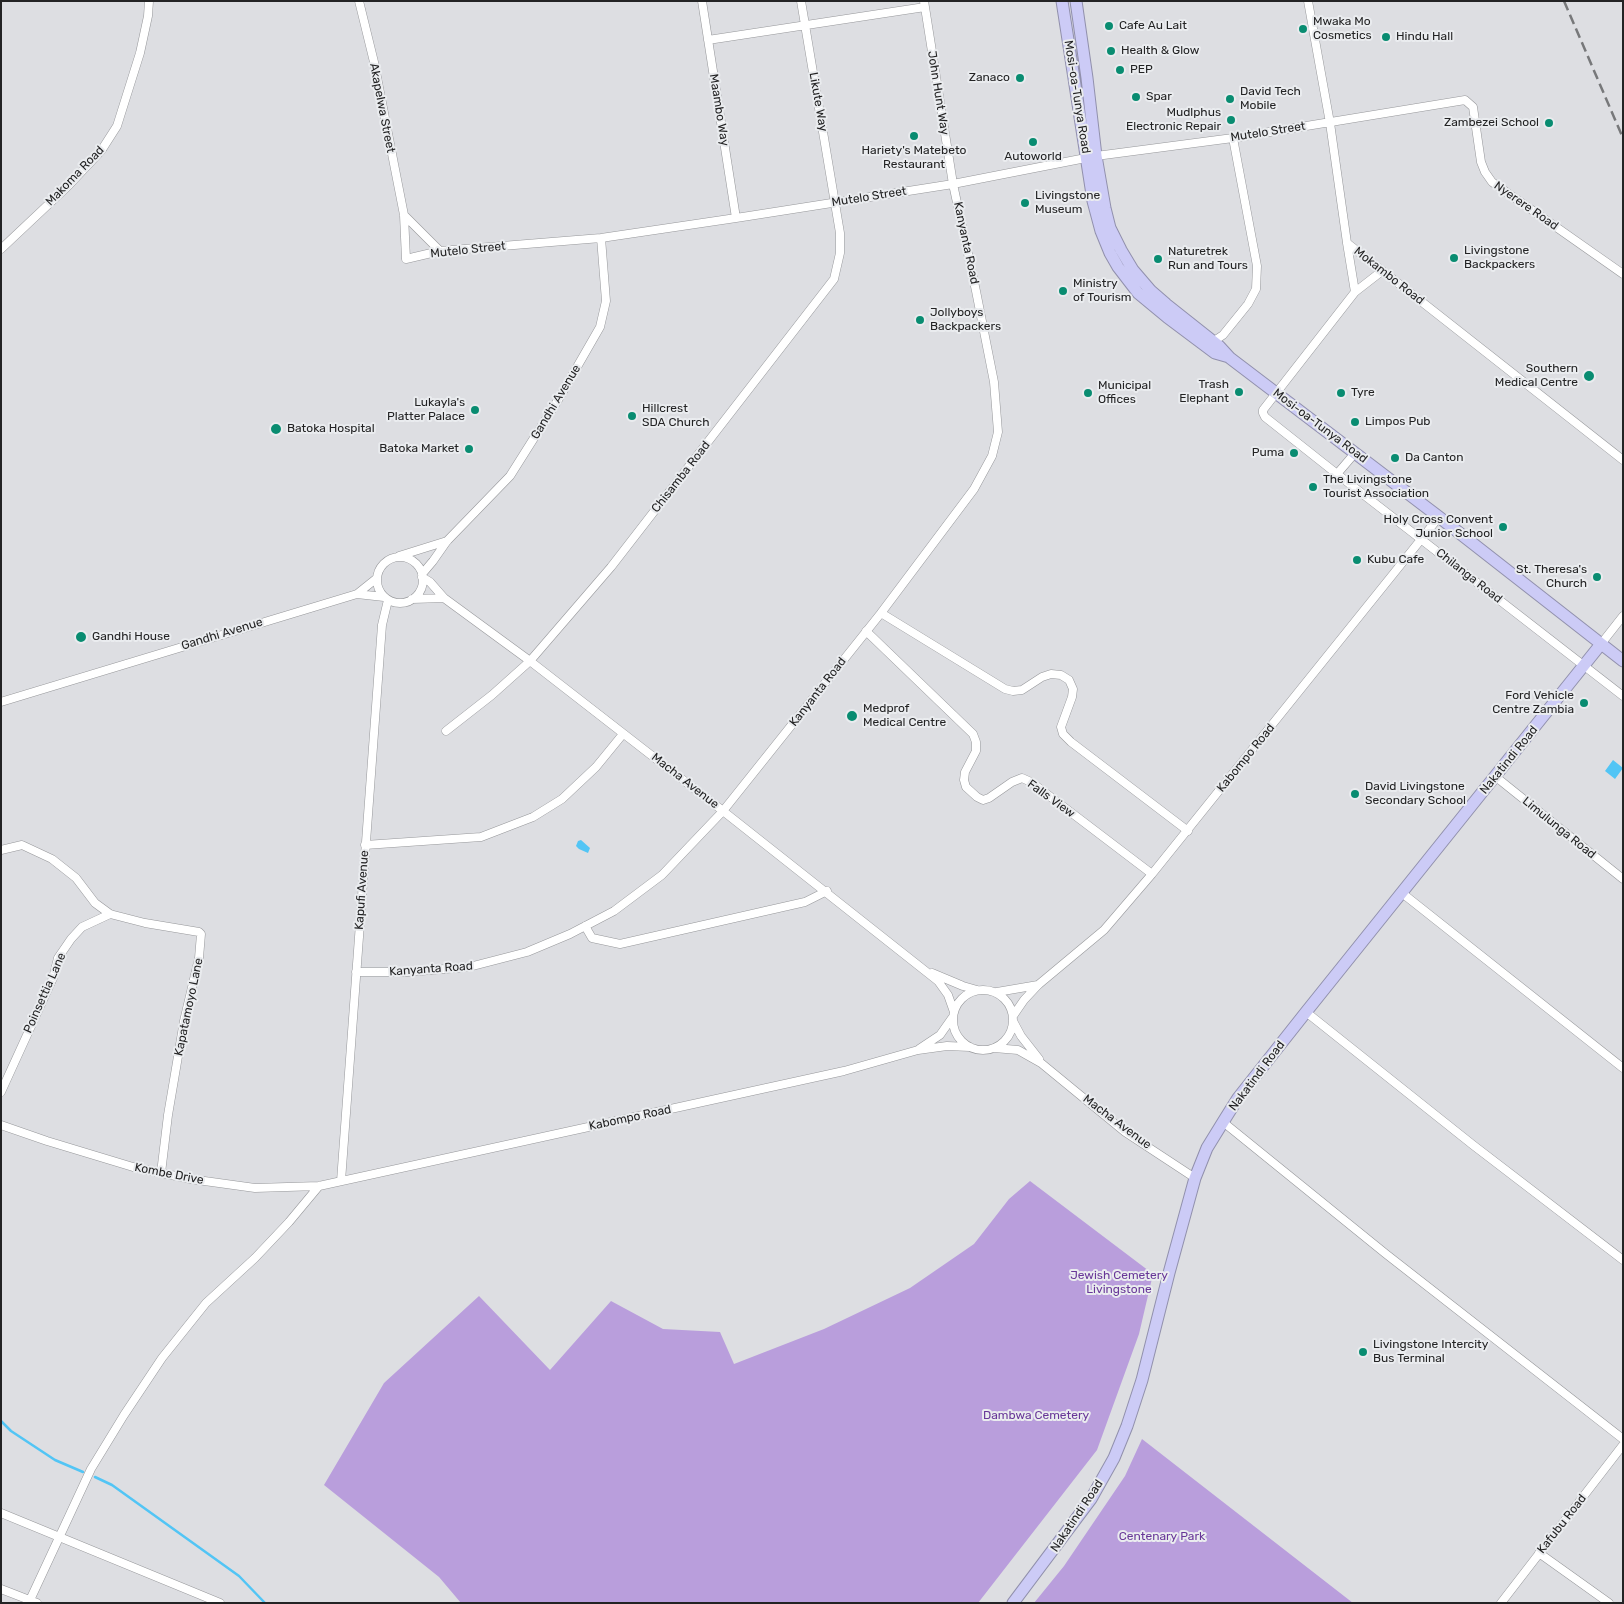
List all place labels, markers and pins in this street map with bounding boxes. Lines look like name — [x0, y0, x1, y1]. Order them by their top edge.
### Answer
place label: Mwaka Mo Cosmetics — [1313, 15, 1372, 43]
place label: Cafe Au Lait — [1119, 19, 1187, 33]
marker: Cafe Au Lait — [1103, 20, 1115, 32]
marker: Mwaka Mo Cosmetics — [1297, 23, 1309, 35]
place label: Hindu Hall — [1396, 30, 1453, 44]
marker: Hindu Hall — [1380, 31, 1392, 43]
place label: Health & Glow — [1121, 44, 1199, 58]
marker: Health & Glow — [1105, 45, 1117, 57]
place label: PEP — [1130, 63, 1153, 77]
marker: PEP — [1114, 64, 1126, 76]
place label: Zanaco — [969, 71, 1010, 85]
marker: Zanaco — [1014, 72, 1026, 84]
place label: David Tech Mobile — [1240, 85, 1301, 113]
place label: Spar — [1146, 90, 1172, 104]
marker: Spar — [1130, 91, 1142, 103]
marker: David Tech Mobile — [1224, 93, 1236, 105]
place label: Mudlphus Electronic Repair — [1126, 106, 1221, 134]
marker: Mudlphus Electronic Repair — [1225, 114, 1237, 126]
place label: Zambezei School — [1444, 116, 1539, 130]
marker: Zambezei School — [1543, 117, 1555, 129]
marker: Hariety's Matebeto Restaurant — [908, 130, 920, 142]
marker: Autoworld — [1027, 136, 1039, 148]
place label: Hariety's Matebeto Restaurant — [862, 144, 966, 172]
place label: Autoworld — [1004, 150, 1062, 164]
place label: Livingstone Museum — [1035, 189, 1100, 217]
marker: Livingstone Museum — [1019, 197, 1031, 209]
place label: Livingstone Backpackers — [1464, 244, 1535, 272]
place label: Naturetrek Run and Tours — [1168, 245, 1248, 273]
marker: Livingstone Backpackers — [1448, 252, 1460, 264]
marker: Naturetrek Run and Tours — [1152, 253, 1164, 265]
place label: Ministry of Tourism — [1073, 277, 1132, 305]
marker: Ministry of Tourism — [1057, 285, 1069, 297]
place label: Jollyboys Backpackers — [930, 306, 1001, 334]
marker: Jollyboys Backpackers — [914, 314, 926, 326]
place label: Southern Medical Centre — [1495, 362, 1578, 390]
marker: Southern Medical Centre — [1582, 369, 1596, 383]
place label: Trash Elephant — [1179, 378, 1229, 406]
place label: Municipal Offices — [1098, 379, 1151, 407]
marker: Trash Elephant — [1233, 386, 1245, 398]
place label: Tyre — [1351, 386, 1375, 400]
marker: Municipal Offices — [1082, 387, 1094, 399]
marker: Tyre — [1335, 387, 1347, 399]
place label: Lukayla's Platter Palace — [387, 396, 465, 424]
place label: Hillcrest SDA Church — [642, 402, 709, 430]
marker: Lukayla's Platter Palace — [469, 404, 481, 416]
marker: Hillcrest SDA Church — [626, 410, 638, 422]
place label: Limpos Pub — [1365, 415, 1430, 429]
marker: Limpos Pub — [1349, 416, 1361, 428]
marker: Batoka Hospital — [269, 422, 283, 436]
place label: Batoka Hospital — [287, 422, 375, 436]
place label: Batoka Market — [379, 442, 459, 456]
marker: Batoka Market — [463, 443, 475, 455]
place label: Puma — [1252, 446, 1284, 460]
marker: Puma — [1288, 447, 1300, 459]
place label: Da Canton — [1405, 451, 1463, 465]
marker: Da Canton — [1389, 452, 1401, 464]
place label: The Livingstone Tourist Association — [1323, 473, 1429, 501]
marker: The Livingstone Tourist Association — [1307, 481, 1319, 493]
place label: Holy Cross Convent Junior School — [1384, 513, 1493, 541]
marker: Holy Cross Convent Junior School — [1497, 521, 1509, 533]
place label: Kubu Cafe — [1367, 553, 1424, 567]
marker: Kubu Cafe — [1351, 554, 1363, 566]
place label: St. Theresa's Church — [1516, 563, 1587, 591]
marker: St. Theresa's Church — [1591, 571, 1603, 583]
marker: Gandhi House — [74, 630, 88, 644]
place label: Gandhi House — [92, 630, 170, 644]
place label: Ford Vehicle Centre Zambia — [1492, 689, 1574, 717]
marker: Ford Vehicle Centre Zambia — [1578, 697, 1590, 709]
place label: Medprof Medical Centre — [863, 702, 946, 730]
marker: Medprof Medical Centre — [845, 709, 859, 723]
place label: David Livingstone Secondary School — [1365, 780, 1466, 808]
marker: David Livingstone Secondary School — [1349, 788, 1361, 800]
place label: Livingstone Intercity Bus Terminal — [1373, 1338, 1488, 1366]
marker: Livingstone Intercity Bus Terminal — [1357, 1346, 1369, 1358]

